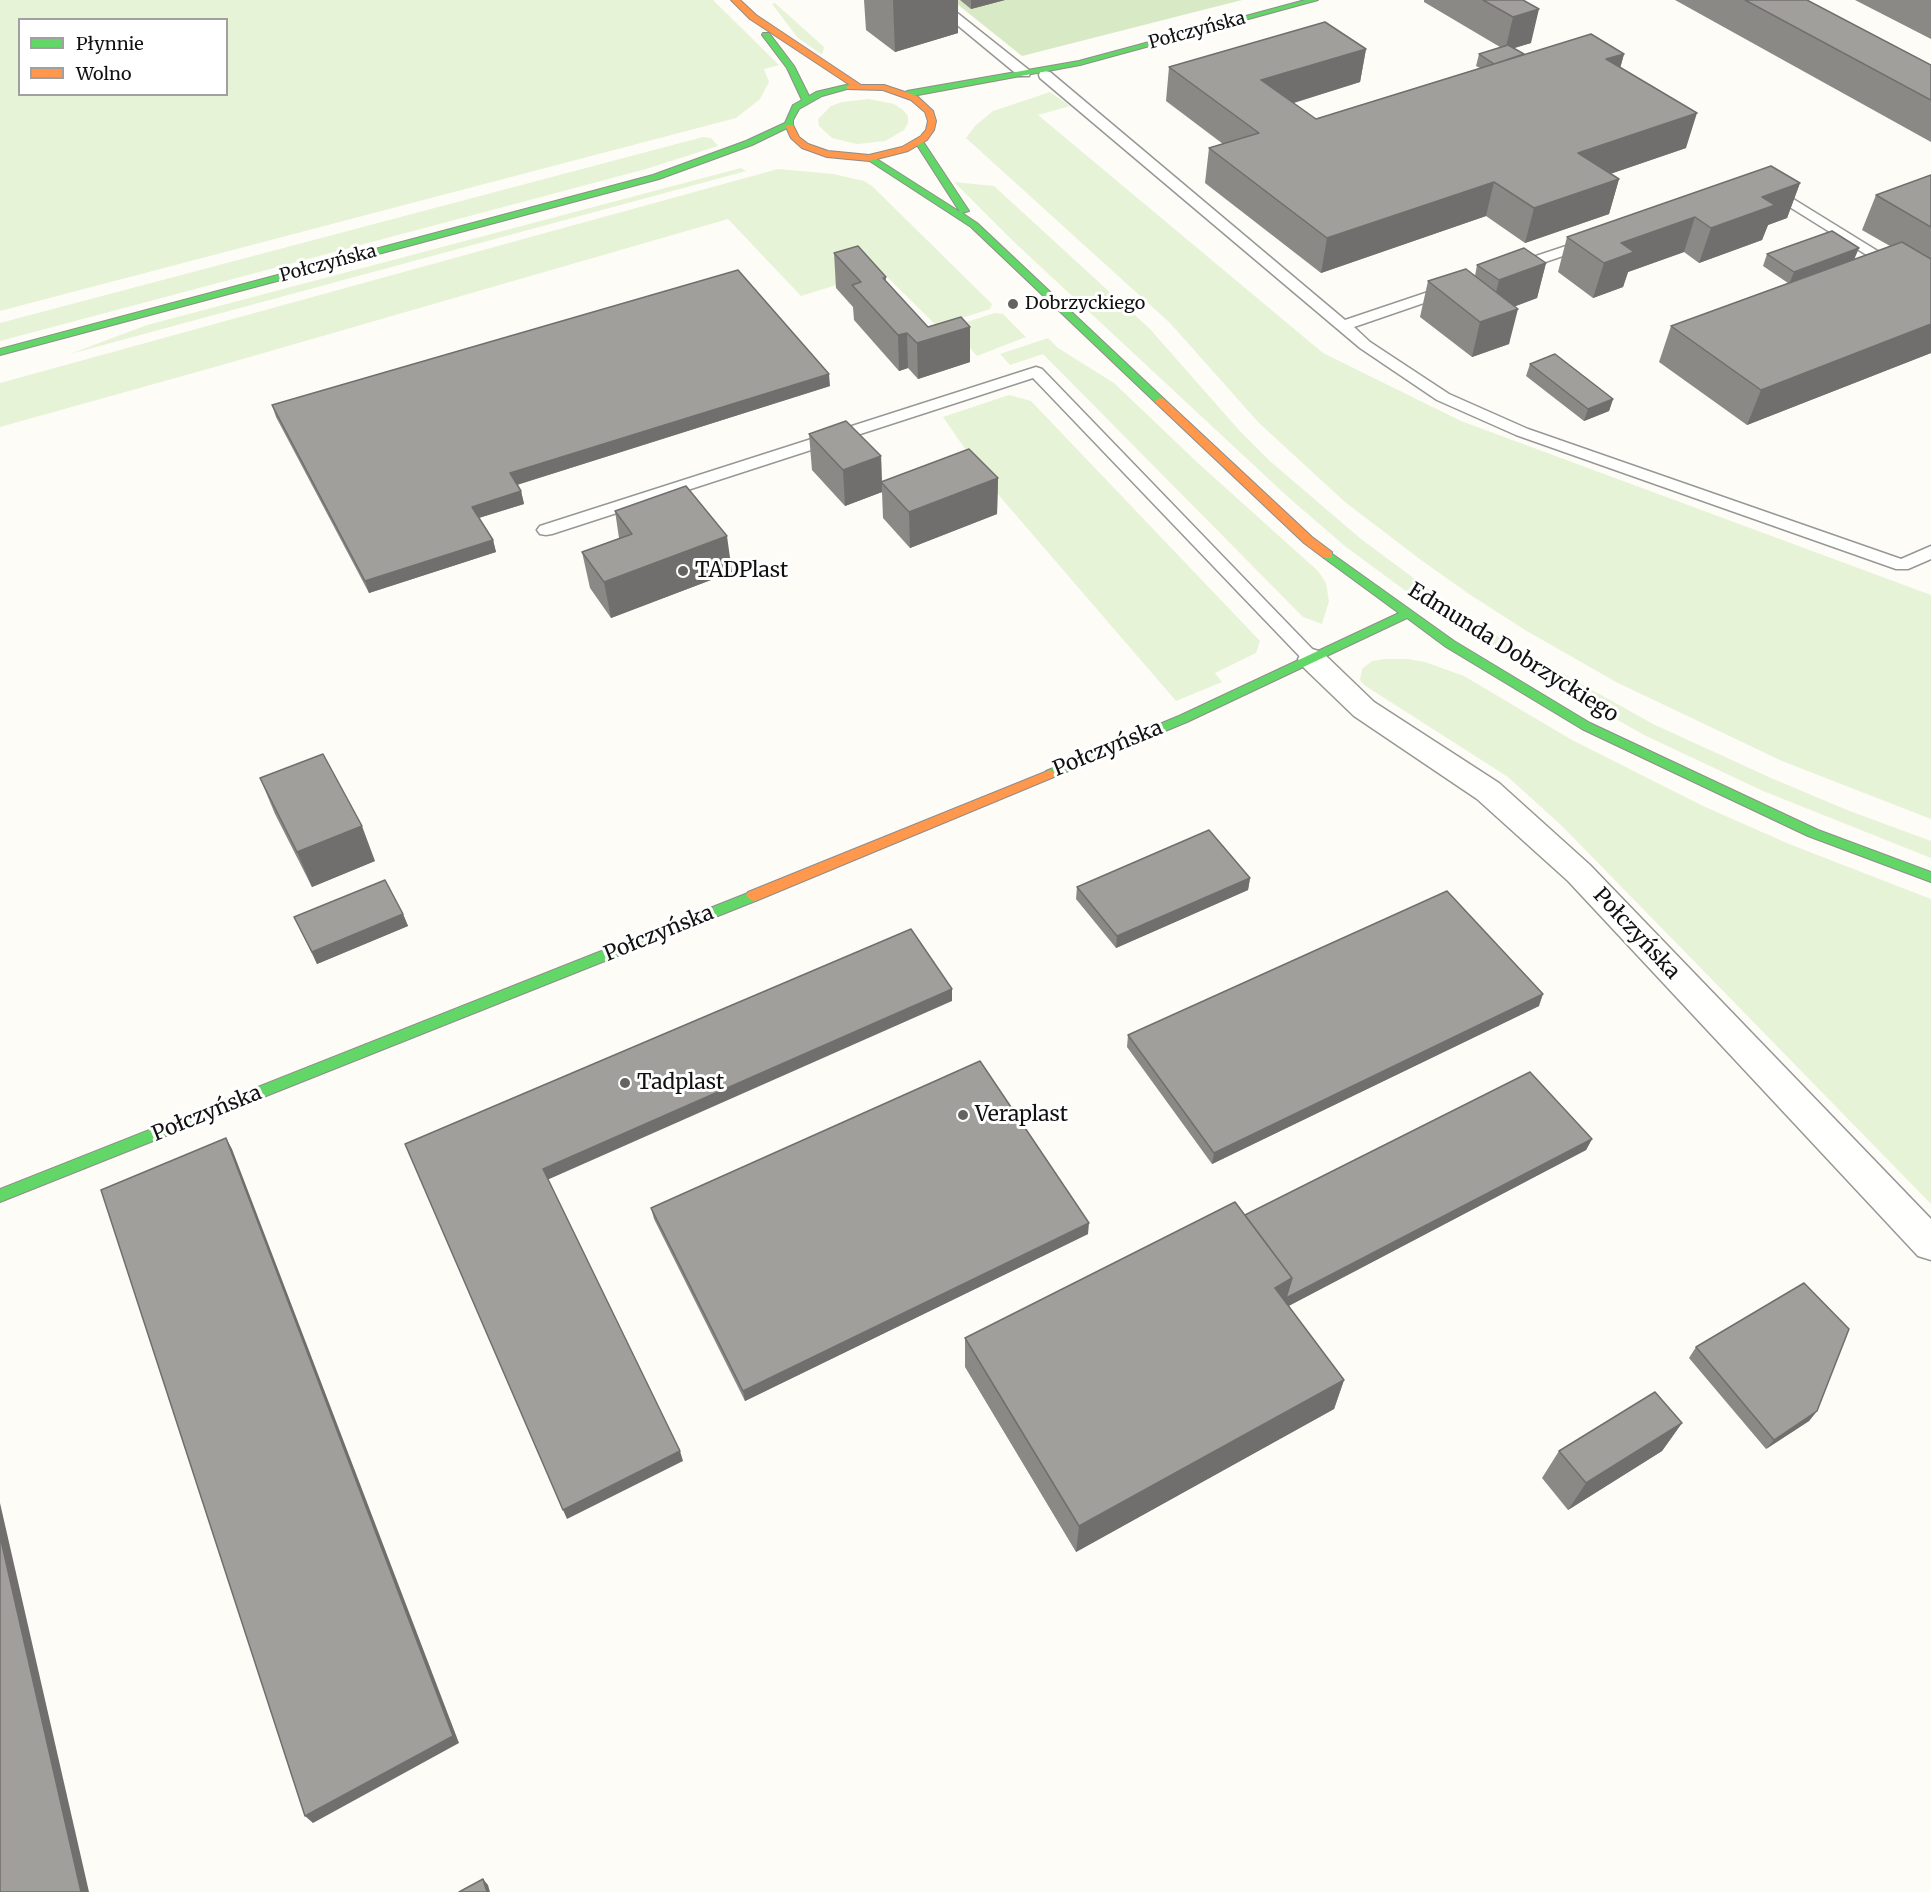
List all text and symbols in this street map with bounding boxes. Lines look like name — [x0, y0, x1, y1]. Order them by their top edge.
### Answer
street label: Połczyńska — [1146, 8, 1248, 54]
legend — [18, 18, 228, 96]
text: Płynnie — [76, 32, 144, 55]
text: Wolno — [76, 62, 132, 85]
street label: Połczyńska — [277, 241, 379, 287]
place label: Dobrzyckiego — [1025, 293, 1145, 315]
marker: Dobrzyckiego — [1006, 297, 1020, 311]
place label: TADPlast — [695, 558, 788, 584]
marker: TADPlast — [676, 564, 690, 578]
street label: Edmunda Dobrzyckiego — [1403, 578, 1623, 728]
street label: Połczyńska — [1050, 716, 1166, 782]
street label: Połczyńska — [1587, 883, 1685, 985]
street label: Połczyńska — [601, 901, 717, 967]
place label: Tadplast — [637, 1070, 724, 1096]
marker: Tadplast — [618, 1076, 632, 1090]
street label: Połczyńska — [149, 1081, 265, 1147]
place label: Veraplast — [975, 1102, 1068, 1128]
marker: Veraplast — [956, 1108, 970, 1122]

